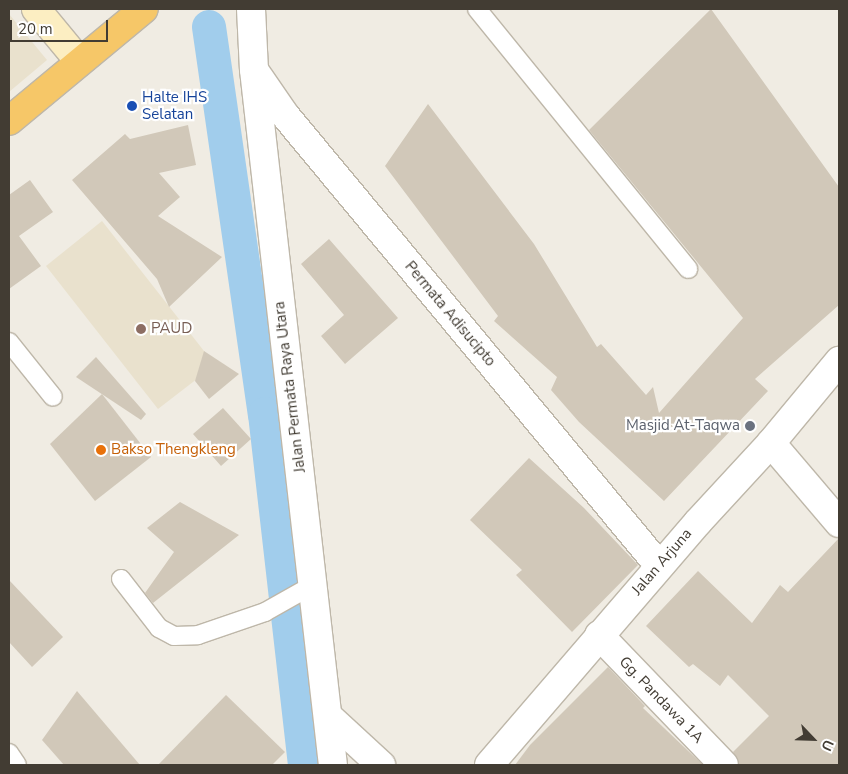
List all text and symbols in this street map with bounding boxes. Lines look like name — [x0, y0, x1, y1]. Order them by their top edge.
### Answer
scale bar — [12, 10, 110, 42]
text: 20 m — [18, 19, 53, 39]
place label: Halte IHS Selatan — [142, 88, 207, 123]
marker: Halte IHS Selatan — [126, 100, 138, 112]
street label: Permata Adisucipto — [401, 258, 499, 370]
street label: Jalan Permata Raya Utara — [271, 300, 309, 474]
place label: PAUD — [151, 320, 192, 338]
marker: PAUD — [135, 323, 147, 335]
place label: Masjid At-Taqwa — [626, 417, 740, 435]
marker: Masjid At-Taqwa — [744, 420, 756, 432]
place label: Bakso Thengkleng — [111, 441, 236, 459]
marker: Bakso Thengkleng — [95, 444, 107, 456]
street label: Jalan Arjuna — [628, 525, 696, 599]
street label: Gg. Pandawa 1A — [615, 653, 707, 747]
north arrow — [788, 714, 838, 764]
text: U — [816, 737, 838, 754]

